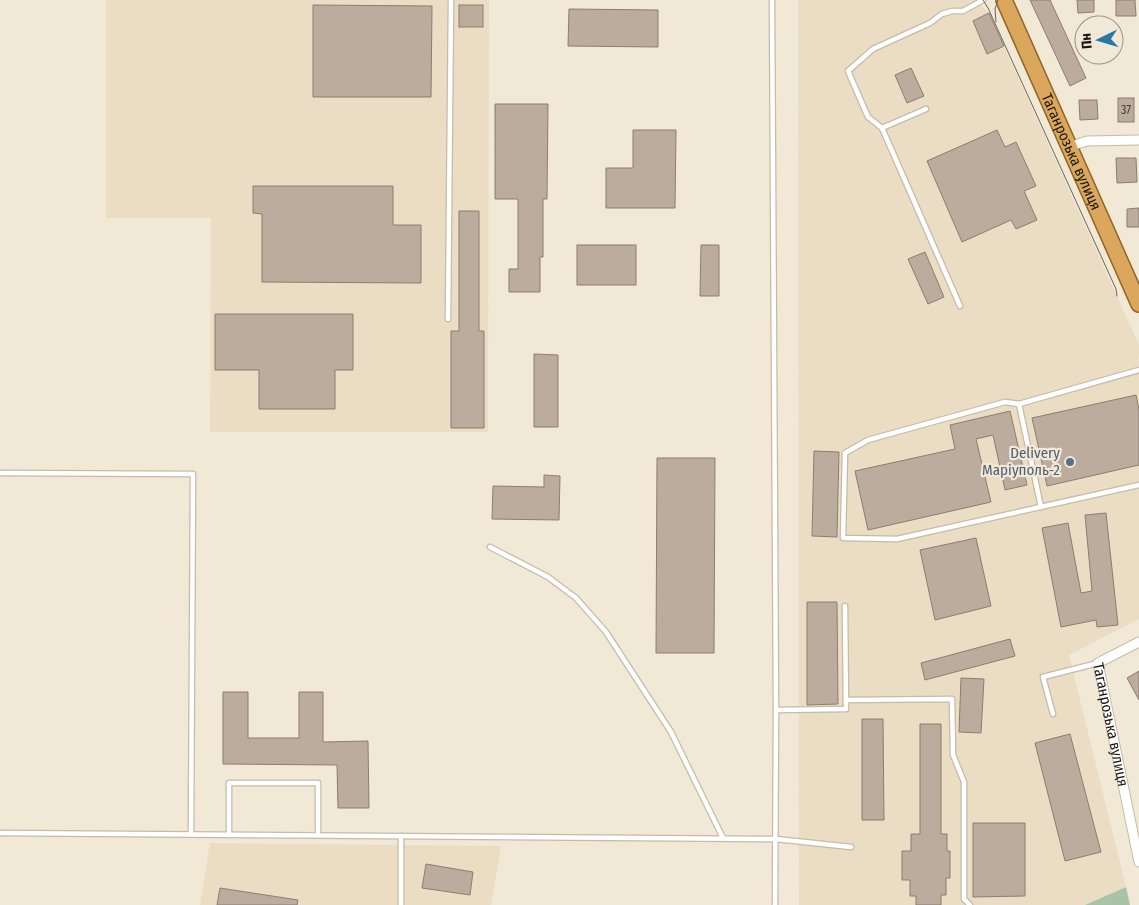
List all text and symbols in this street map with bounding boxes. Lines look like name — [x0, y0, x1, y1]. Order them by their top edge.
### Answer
north arrow — [1074, 15, 1124, 65]
text: Пн — [1077, 32, 1096, 50]
street label: Таганрозька вулиця — [1038, 90, 1105, 213]
house number: 37 — [1121, 103, 1131, 117]
place label: Delivery Марiуполь-2 — [982, 444, 1060, 479]
marker: Delivery Марiуполь-2 — [1064, 456, 1076, 468]
street label: Таганрозька вулиця — [1089, 661, 1132, 788]

